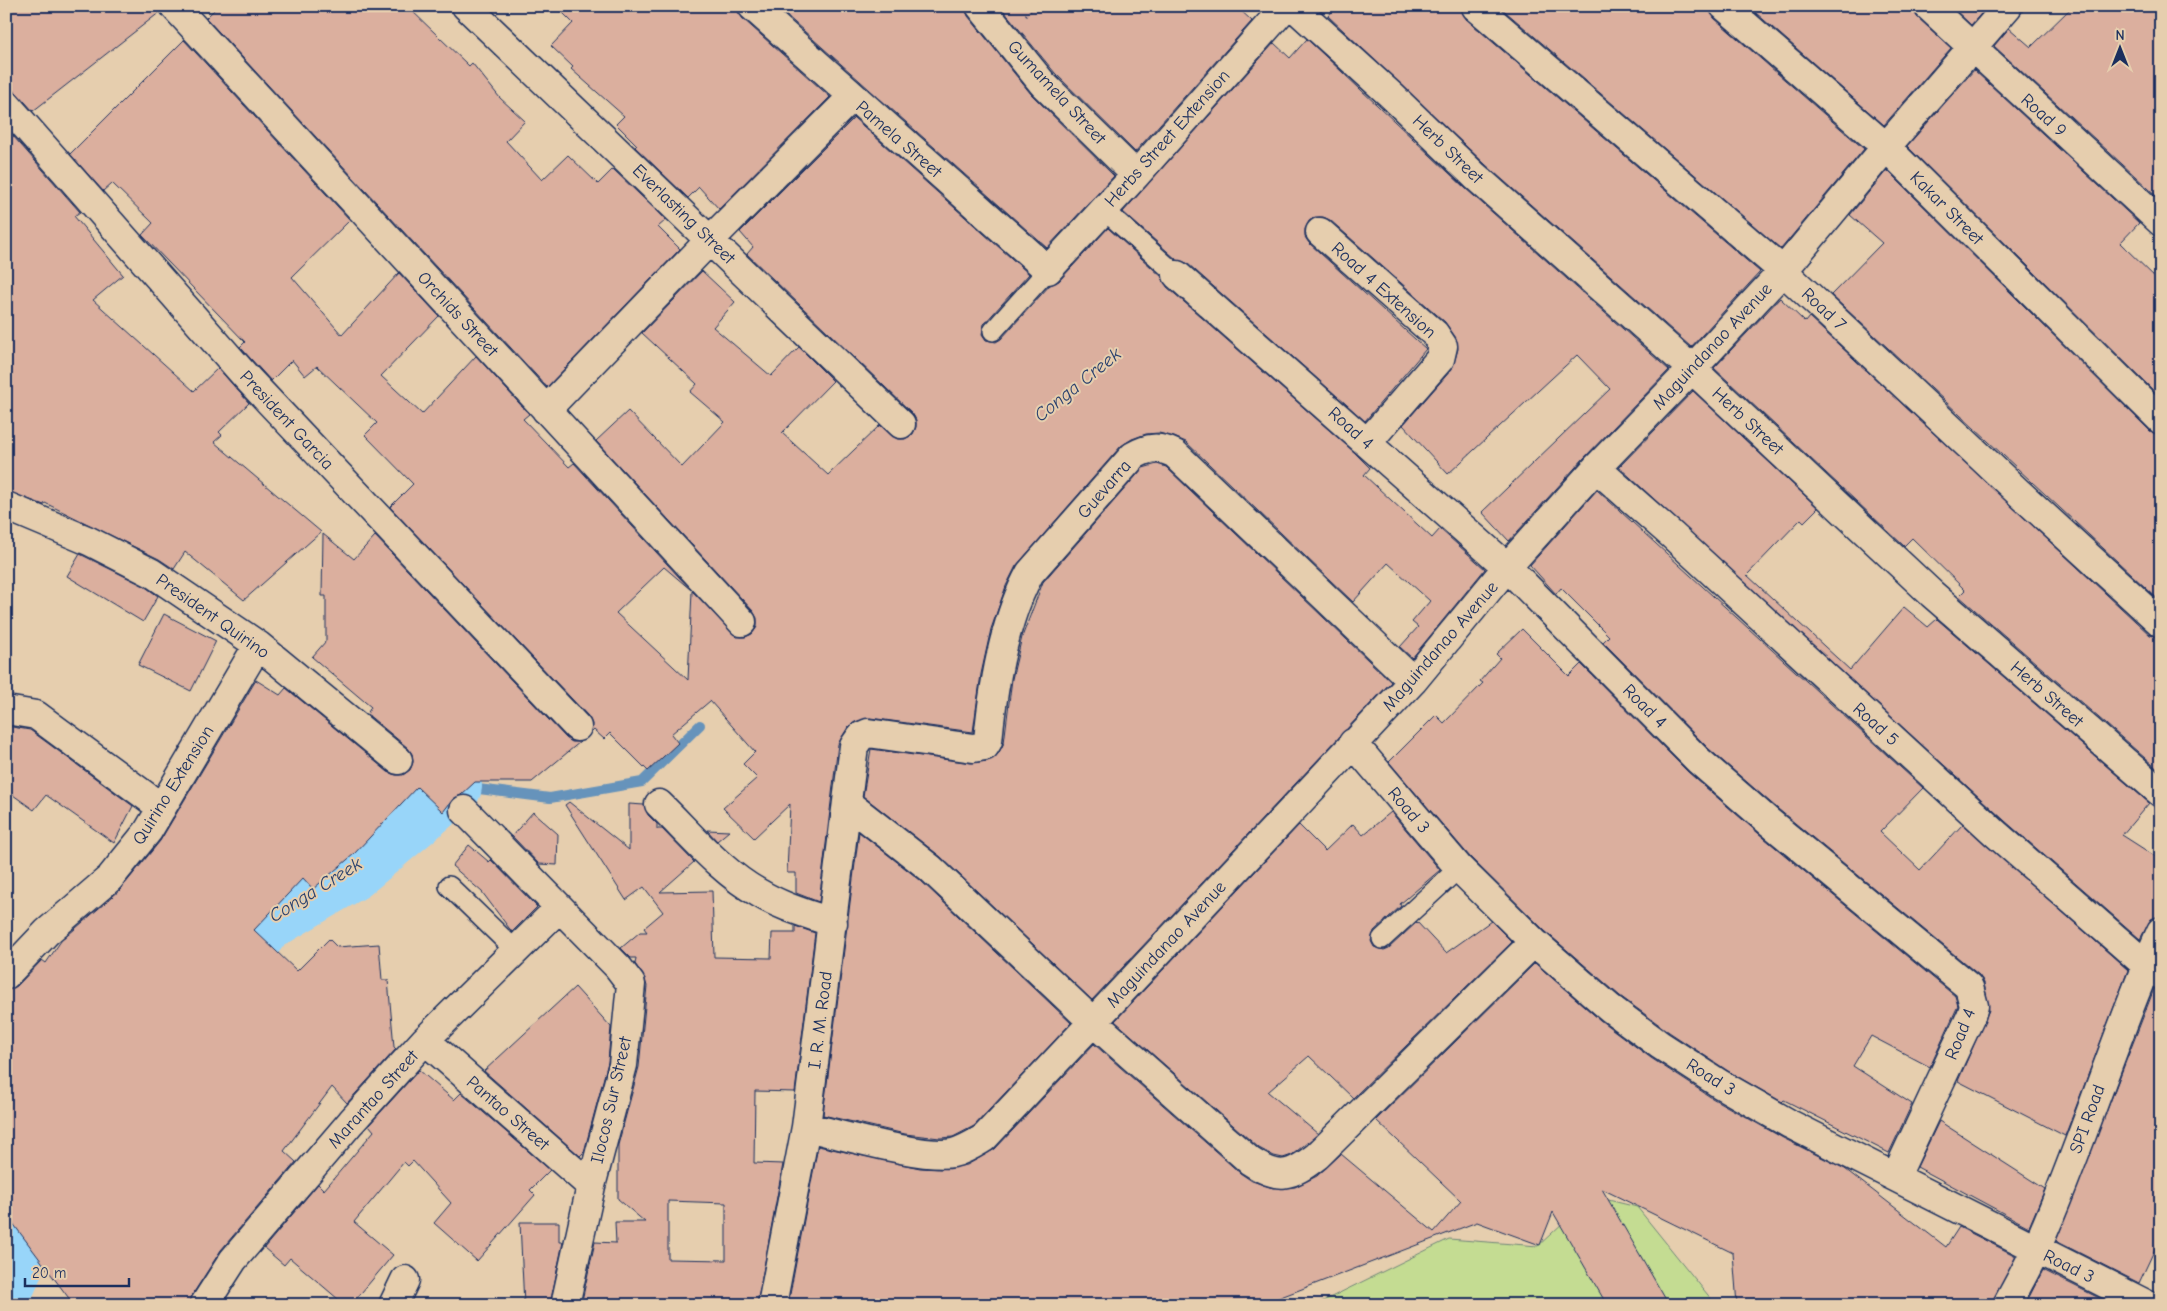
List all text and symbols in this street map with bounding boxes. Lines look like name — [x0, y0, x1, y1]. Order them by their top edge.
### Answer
north arrow — [2094, 22, 2144, 72]
text: N — [2115, 27, 2125, 44]
street label: Gumamela Street — [1003, 36, 1111, 149]
street label: Herbs Street Extension — [1100, 65, 1234, 211]
street label: Road 9 — [2016, 89, 2071, 141]
street label: Pamela Street — [851, 96, 947, 183]
street label: Herb Street — [1408, 111, 1488, 189]
street label: Everlasting Street — [628, 160, 740, 269]
street label: Kakar Street — [1906, 167, 1988, 250]
street label: Road 4 Extension — [1327, 238, 1440, 343]
street label: Orchids Street — [413, 267, 503, 362]
street label: Maguindanao Avenue — [1648, 279, 1777, 414]
street label: Road 7 — [1797, 283, 1851, 336]
water label: Conga Creek — [1030, 343, 1126, 426]
street label: President Garcia — [235, 366, 338, 474]
street label: Herb Street — [1708, 383, 1788, 460]
street label: Road 4 — [1324, 403, 1378, 454]
street label: Guevarra — [1073, 456, 1136, 523]
street label: President Quirino — [152, 569, 274, 663]
street label: Maguindanao Avenue — [1378, 577, 1503, 716]
street label: Herb Street — [2006, 657, 2088, 732]
street label: Road 4 — [1618, 680, 1671, 733]
street label: Road 5 — [1848, 698, 1903, 750]
street label: Quirino Extension — [128, 722, 219, 849]
street label: Road 3 — [1383, 783, 1434, 838]
water label: Conga Creek — [265, 852, 367, 927]
street label: Maguindanao Avenue — [1102, 877, 1231, 1012]
street label: I. R. M. Road — [804, 970, 837, 1070]
street label: Road 4 — [1941, 1005, 1980, 1063]
street label: Ilocos Sur Street — [587, 1034, 636, 1166]
street label: Marantao Street — [324, 1045, 424, 1153]
street label: Road 3 — [1682, 1054, 1739, 1101]
street label: Pantao Street — [462, 1072, 554, 1156]
street label: SPI Road — [2065, 1082, 2110, 1157]
street label: Road 3 — [2040, 1245, 2098, 1288]
scale bar — [25, 1256, 129, 1288]
text: 20 m — [32, 1264, 66, 1282]

